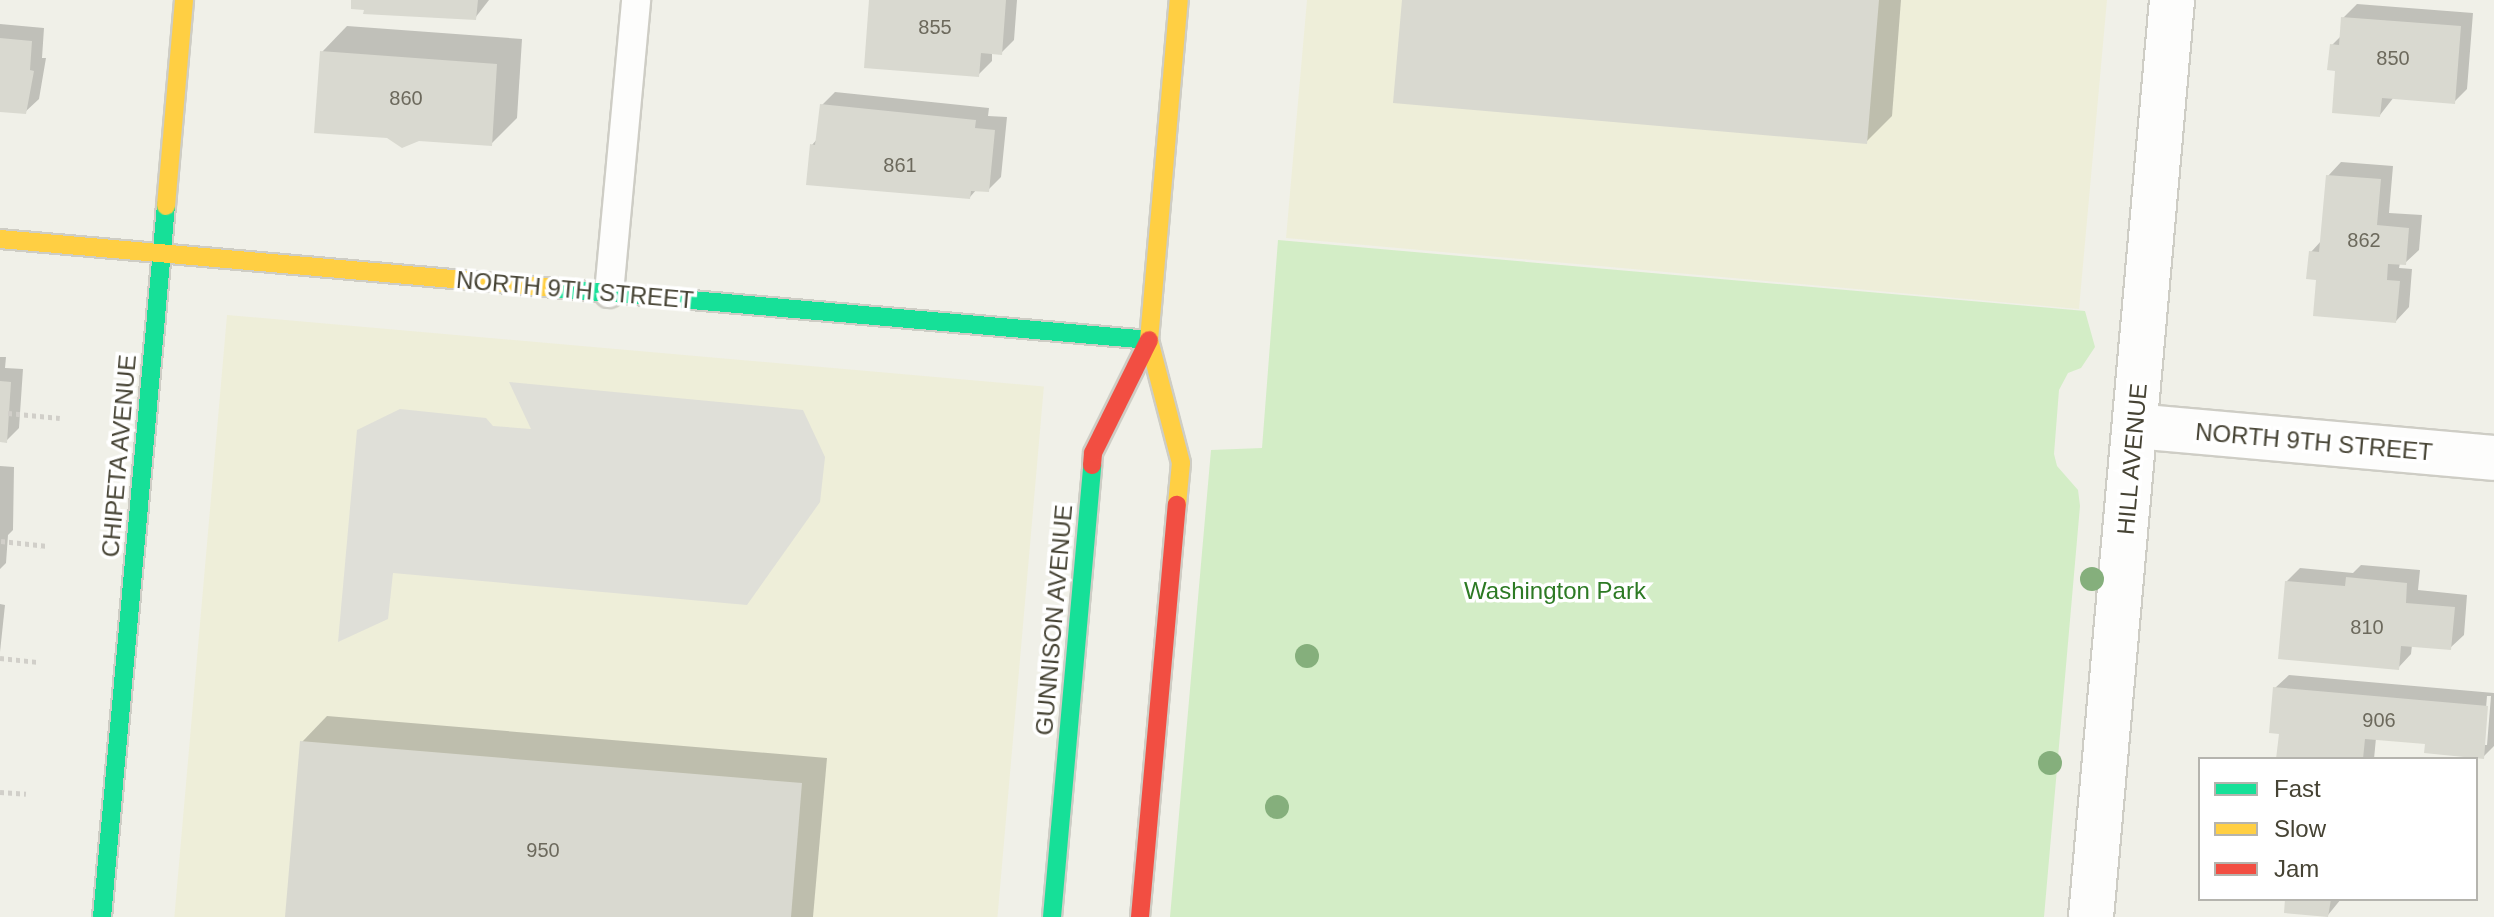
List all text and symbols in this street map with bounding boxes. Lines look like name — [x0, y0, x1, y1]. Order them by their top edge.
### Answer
house number: 855 — [918, 15, 952, 39]
house number: 850 — [2376, 46, 2410, 70]
house number: 860 — [389, 86, 423, 110]
house number: 861 — [883, 153, 917, 177]
house number: 862 — [2347, 228, 2381, 252]
street label: NORTH 9TH STREET — [455, 265, 695, 315]
street label: CHIPETA AVENUE — [96, 352, 142, 560]
street label: HILL AVENUE — [2111, 381, 2153, 537]
street label: NORTH 9TH STREET — [2194, 417, 2434, 467]
street label: GUNNISON AVENUE — [1030, 503, 1078, 737]
park label: Washington Park — [1464, 577, 1646, 605]
house number: 810 — [2350, 615, 2384, 639]
house number: 906 — [2362, 708, 2396, 732]
legend — [2198, 757, 2478, 901]
text: Fast — [2274, 775, 2321, 802]
text: Slow — [2274, 815, 2326, 842]
house number: 950 — [526, 838, 560, 862]
text: Jam — [2274, 855, 2319, 882]

